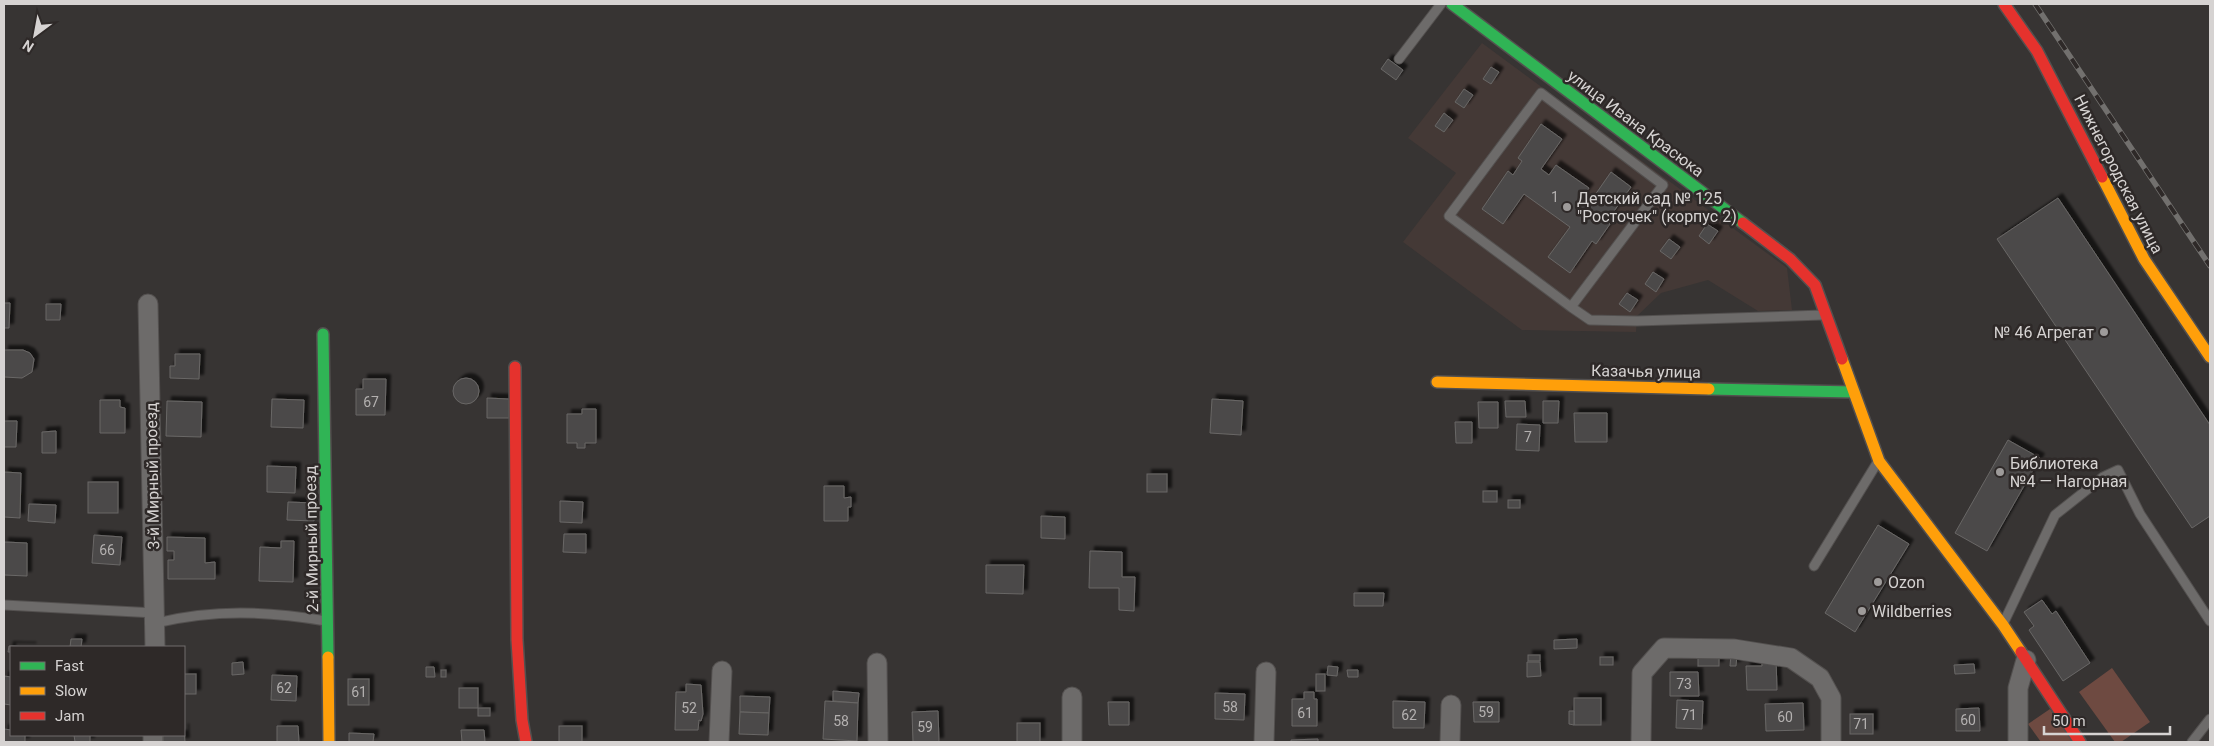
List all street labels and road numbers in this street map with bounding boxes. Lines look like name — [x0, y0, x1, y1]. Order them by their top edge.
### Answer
street label: улица Ивана Красюка — [1564, 66, 1708, 181]
street label: Нижнегородская улица — [2070, 92, 2167, 257]
street label: Казачья улица — [1591, 361, 1701, 382]
street label: 3-й Мирный проезд — [142, 402, 163, 550]
street label: 2-й Мирный проезд — [301, 465, 322, 613]

